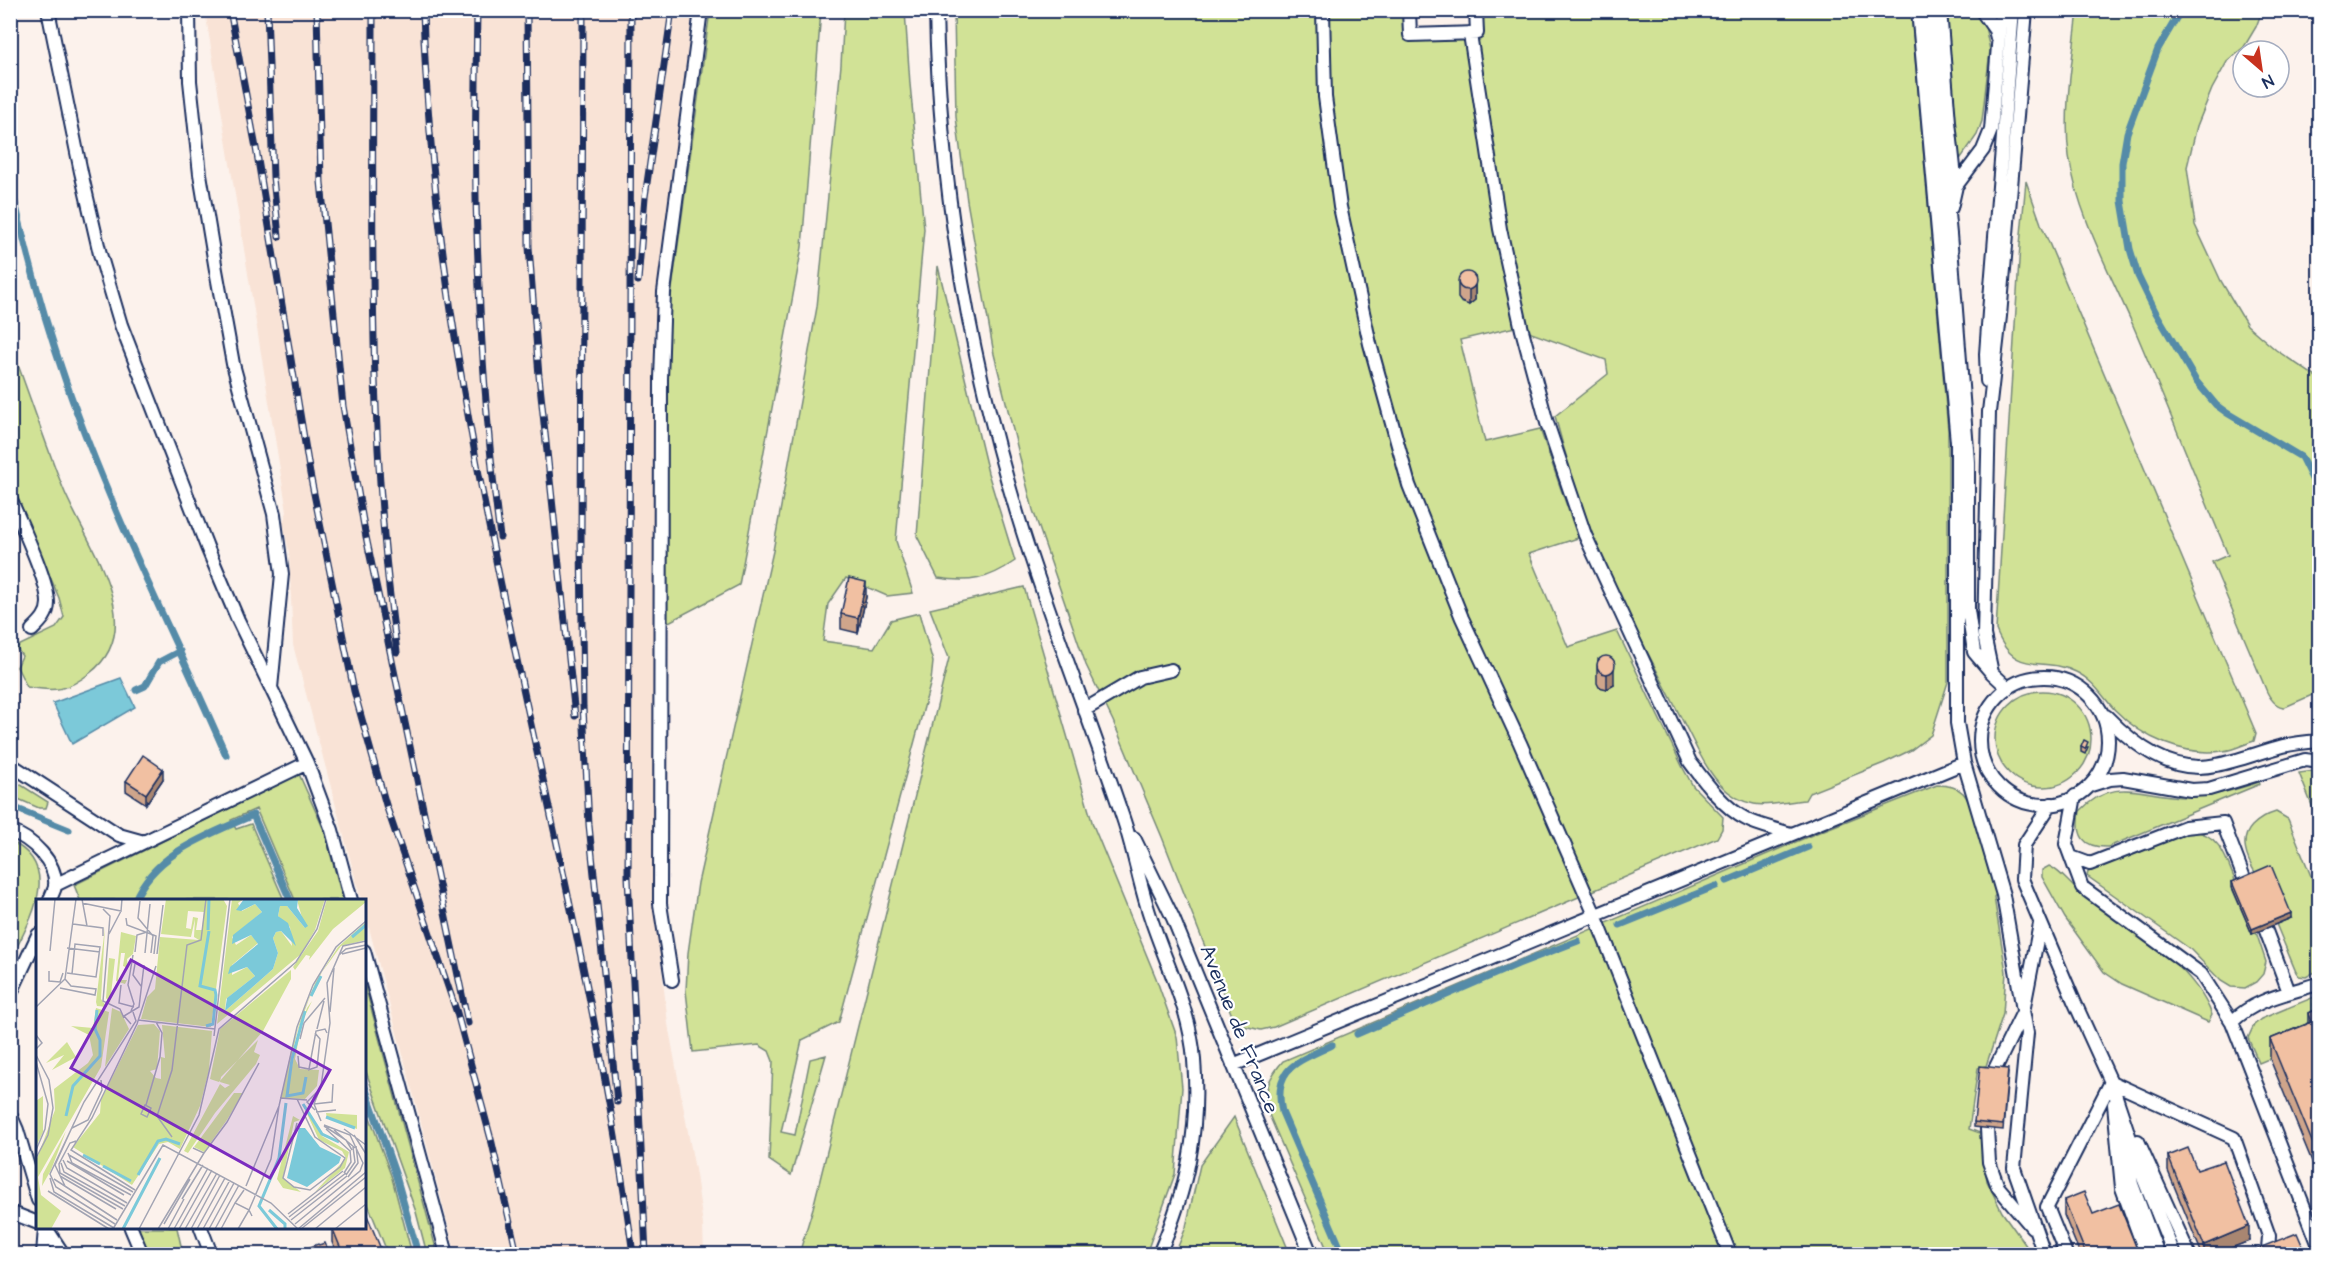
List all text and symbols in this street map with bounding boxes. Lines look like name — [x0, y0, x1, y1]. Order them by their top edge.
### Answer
north arrow — [2231, 39, 2291, 99]
text: N — [2258, 69, 2278, 93]
inset map — [36, 899, 366, 1229]
street label: Avenue de France — [1193, 941, 1287, 1118]

